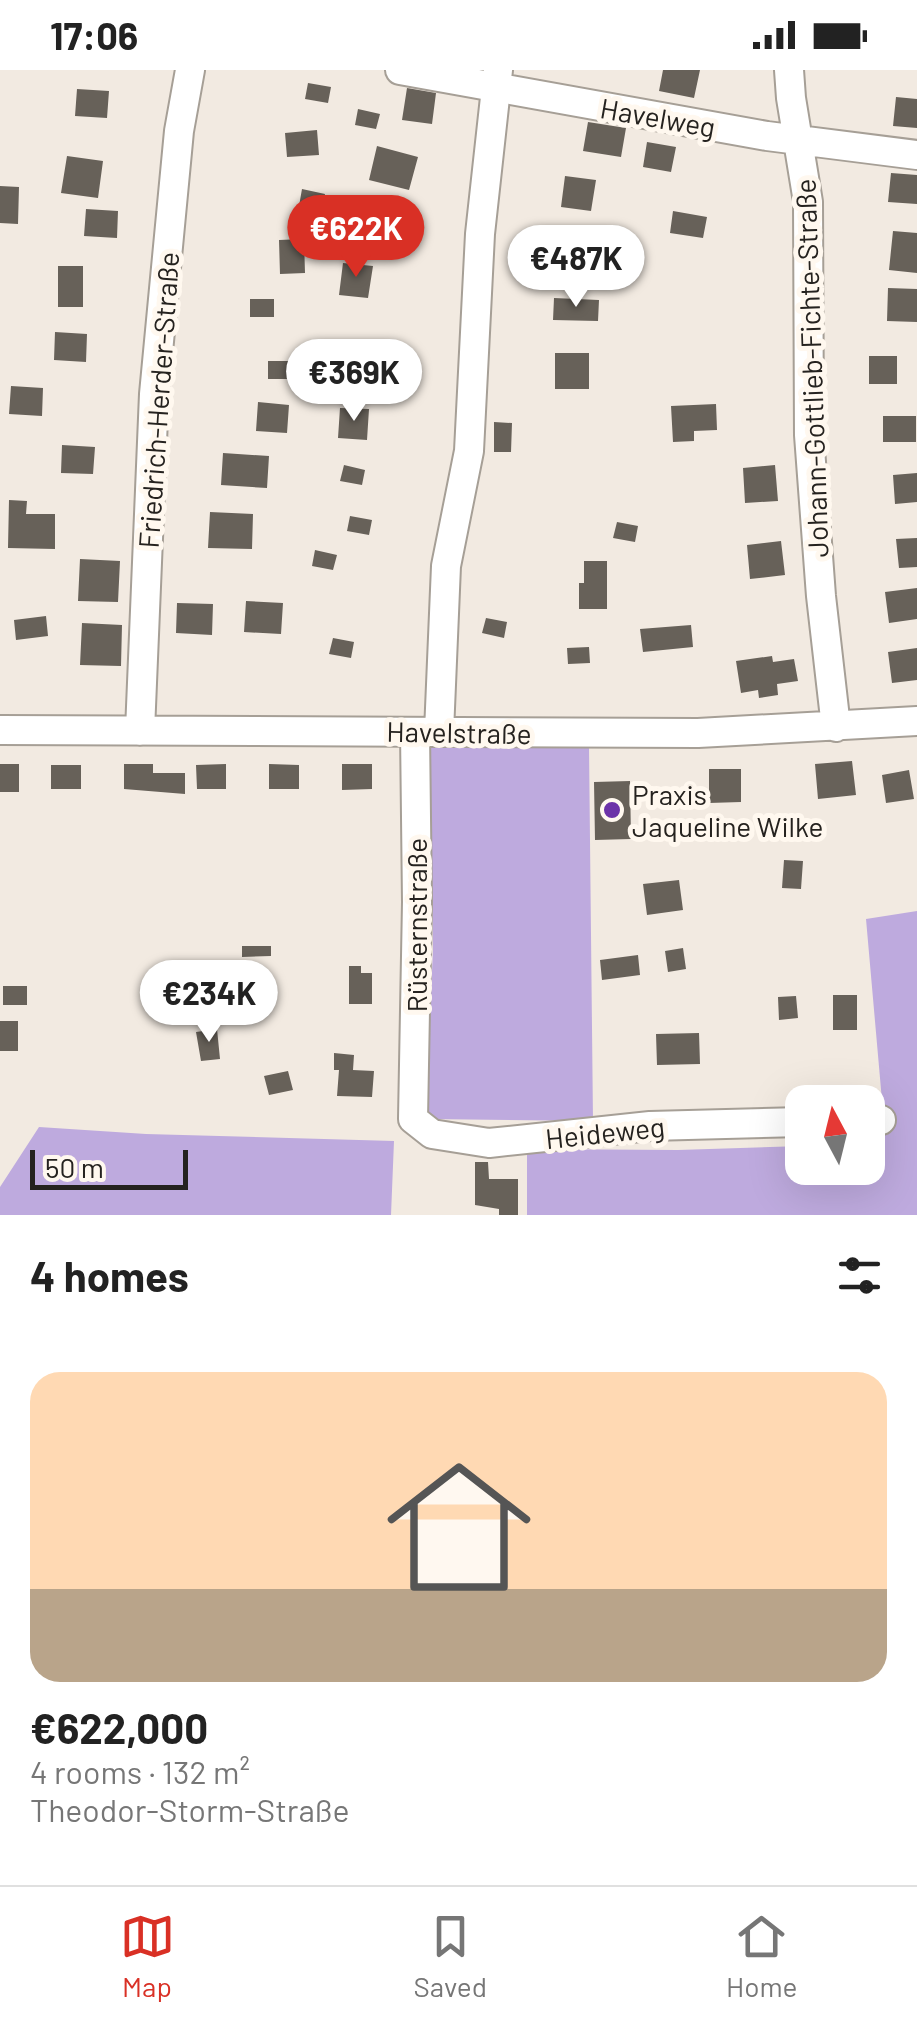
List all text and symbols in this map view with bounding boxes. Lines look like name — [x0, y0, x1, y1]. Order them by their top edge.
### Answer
text: 17:06 — [50, 12, 138, 58]
street label: Havelweg — [598, 90, 718, 144]
street label: Johann-Gottlieb-Fichte-Straße — [787, 178, 835, 558]
pin: €622K — [286, 195, 426, 280]
text: €622K — [309, 208, 403, 246]
pin: €487K — [506, 225, 646, 310]
text: €487K — [530, 238, 622, 276]
street label: Friedrich-Herder-Straße — [131, 251, 185, 549]
pin: €369K — [284, 339, 424, 424]
text: €369K — [308, 352, 400, 390]
street label: Havelstraße — [386, 714, 532, 750]
place label: Praxis Jaqueline Wilke — [632, 777, 823, 843]
marker: Praxis Jaqueline Wilke — [601, 799, 623, 821]
street label: Rüsternstraße — [399, 838, 433, 1012]
pin: €234K — [139, 960, 279, 1045]
text: €234K — [162, 973, 256, 1011]
north arrow — [785, 1085, 885, 1185]
map controls — [785, 1085, 885, 1185]
street label: Heideweg — [544, 1109, 666, 1155]
scale bar — [30, 1145, 188, 1190]
text: 50 m — [45, 1150, 104, 1184]
icon: filters — [832, 1248, 887, 1303]
text: 4 homes — [30, 1250, 189, 1300]
icon: home — [369, 1437, 549, 1617]
text: €622,000 — [30, 1702, 208, 1752]
text: 4 rooms · 132 m² — [30, 1752, 250, 1790]
text: Theodor-Storm-Straße — [30, 1790, 350, 1828]
tab: Map — [120, 1909, 175, 2003]
tab: Saved — [414, 1909, 487, 2003]
tab: Home — [726, 1909, 797, 2003]

